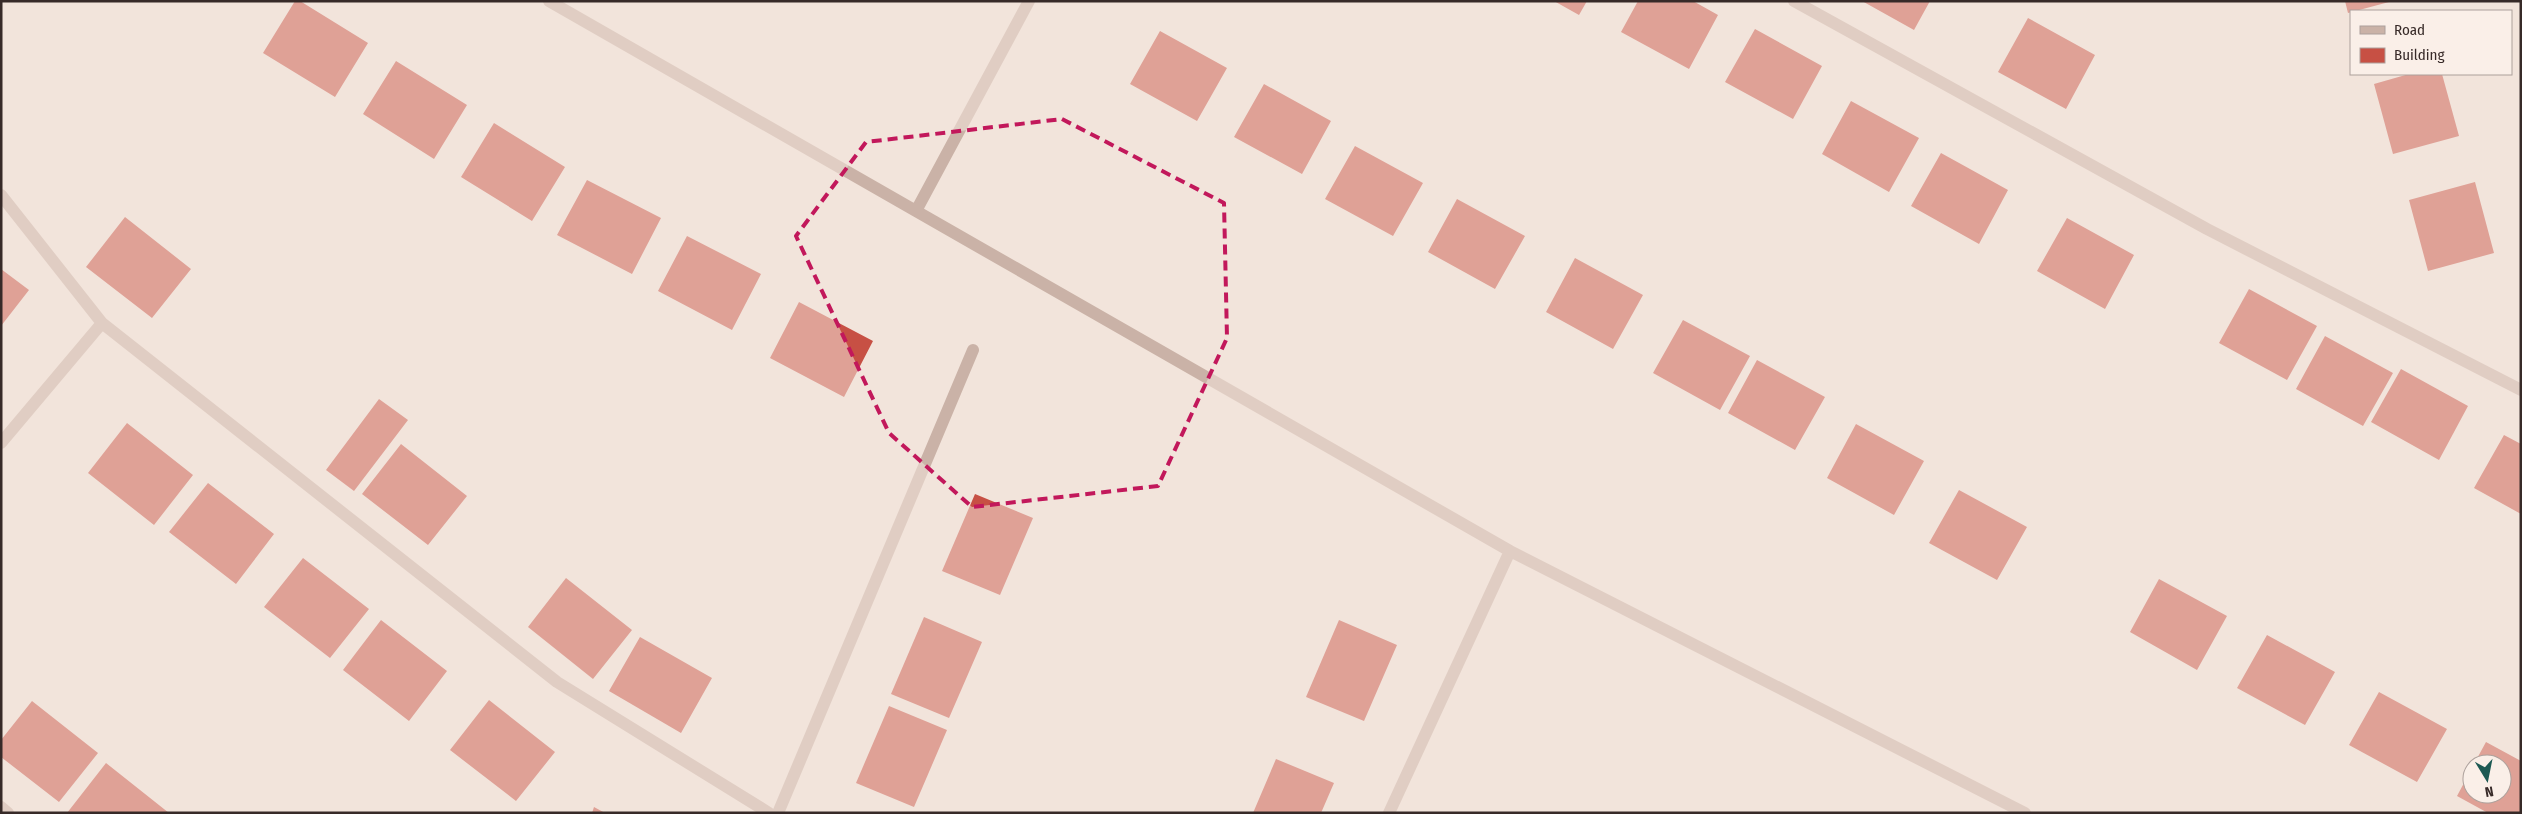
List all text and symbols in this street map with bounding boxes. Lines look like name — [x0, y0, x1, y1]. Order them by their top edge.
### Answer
legend — [2350, 10, 2512, 75]
text: Road — [2394, 21, 2425, 39]
text: Building — [2394, 46, 2445, 64]
north arrow — [2462, 754, 2512, 804]
text: N — [2484, 782, 2495, 800]

